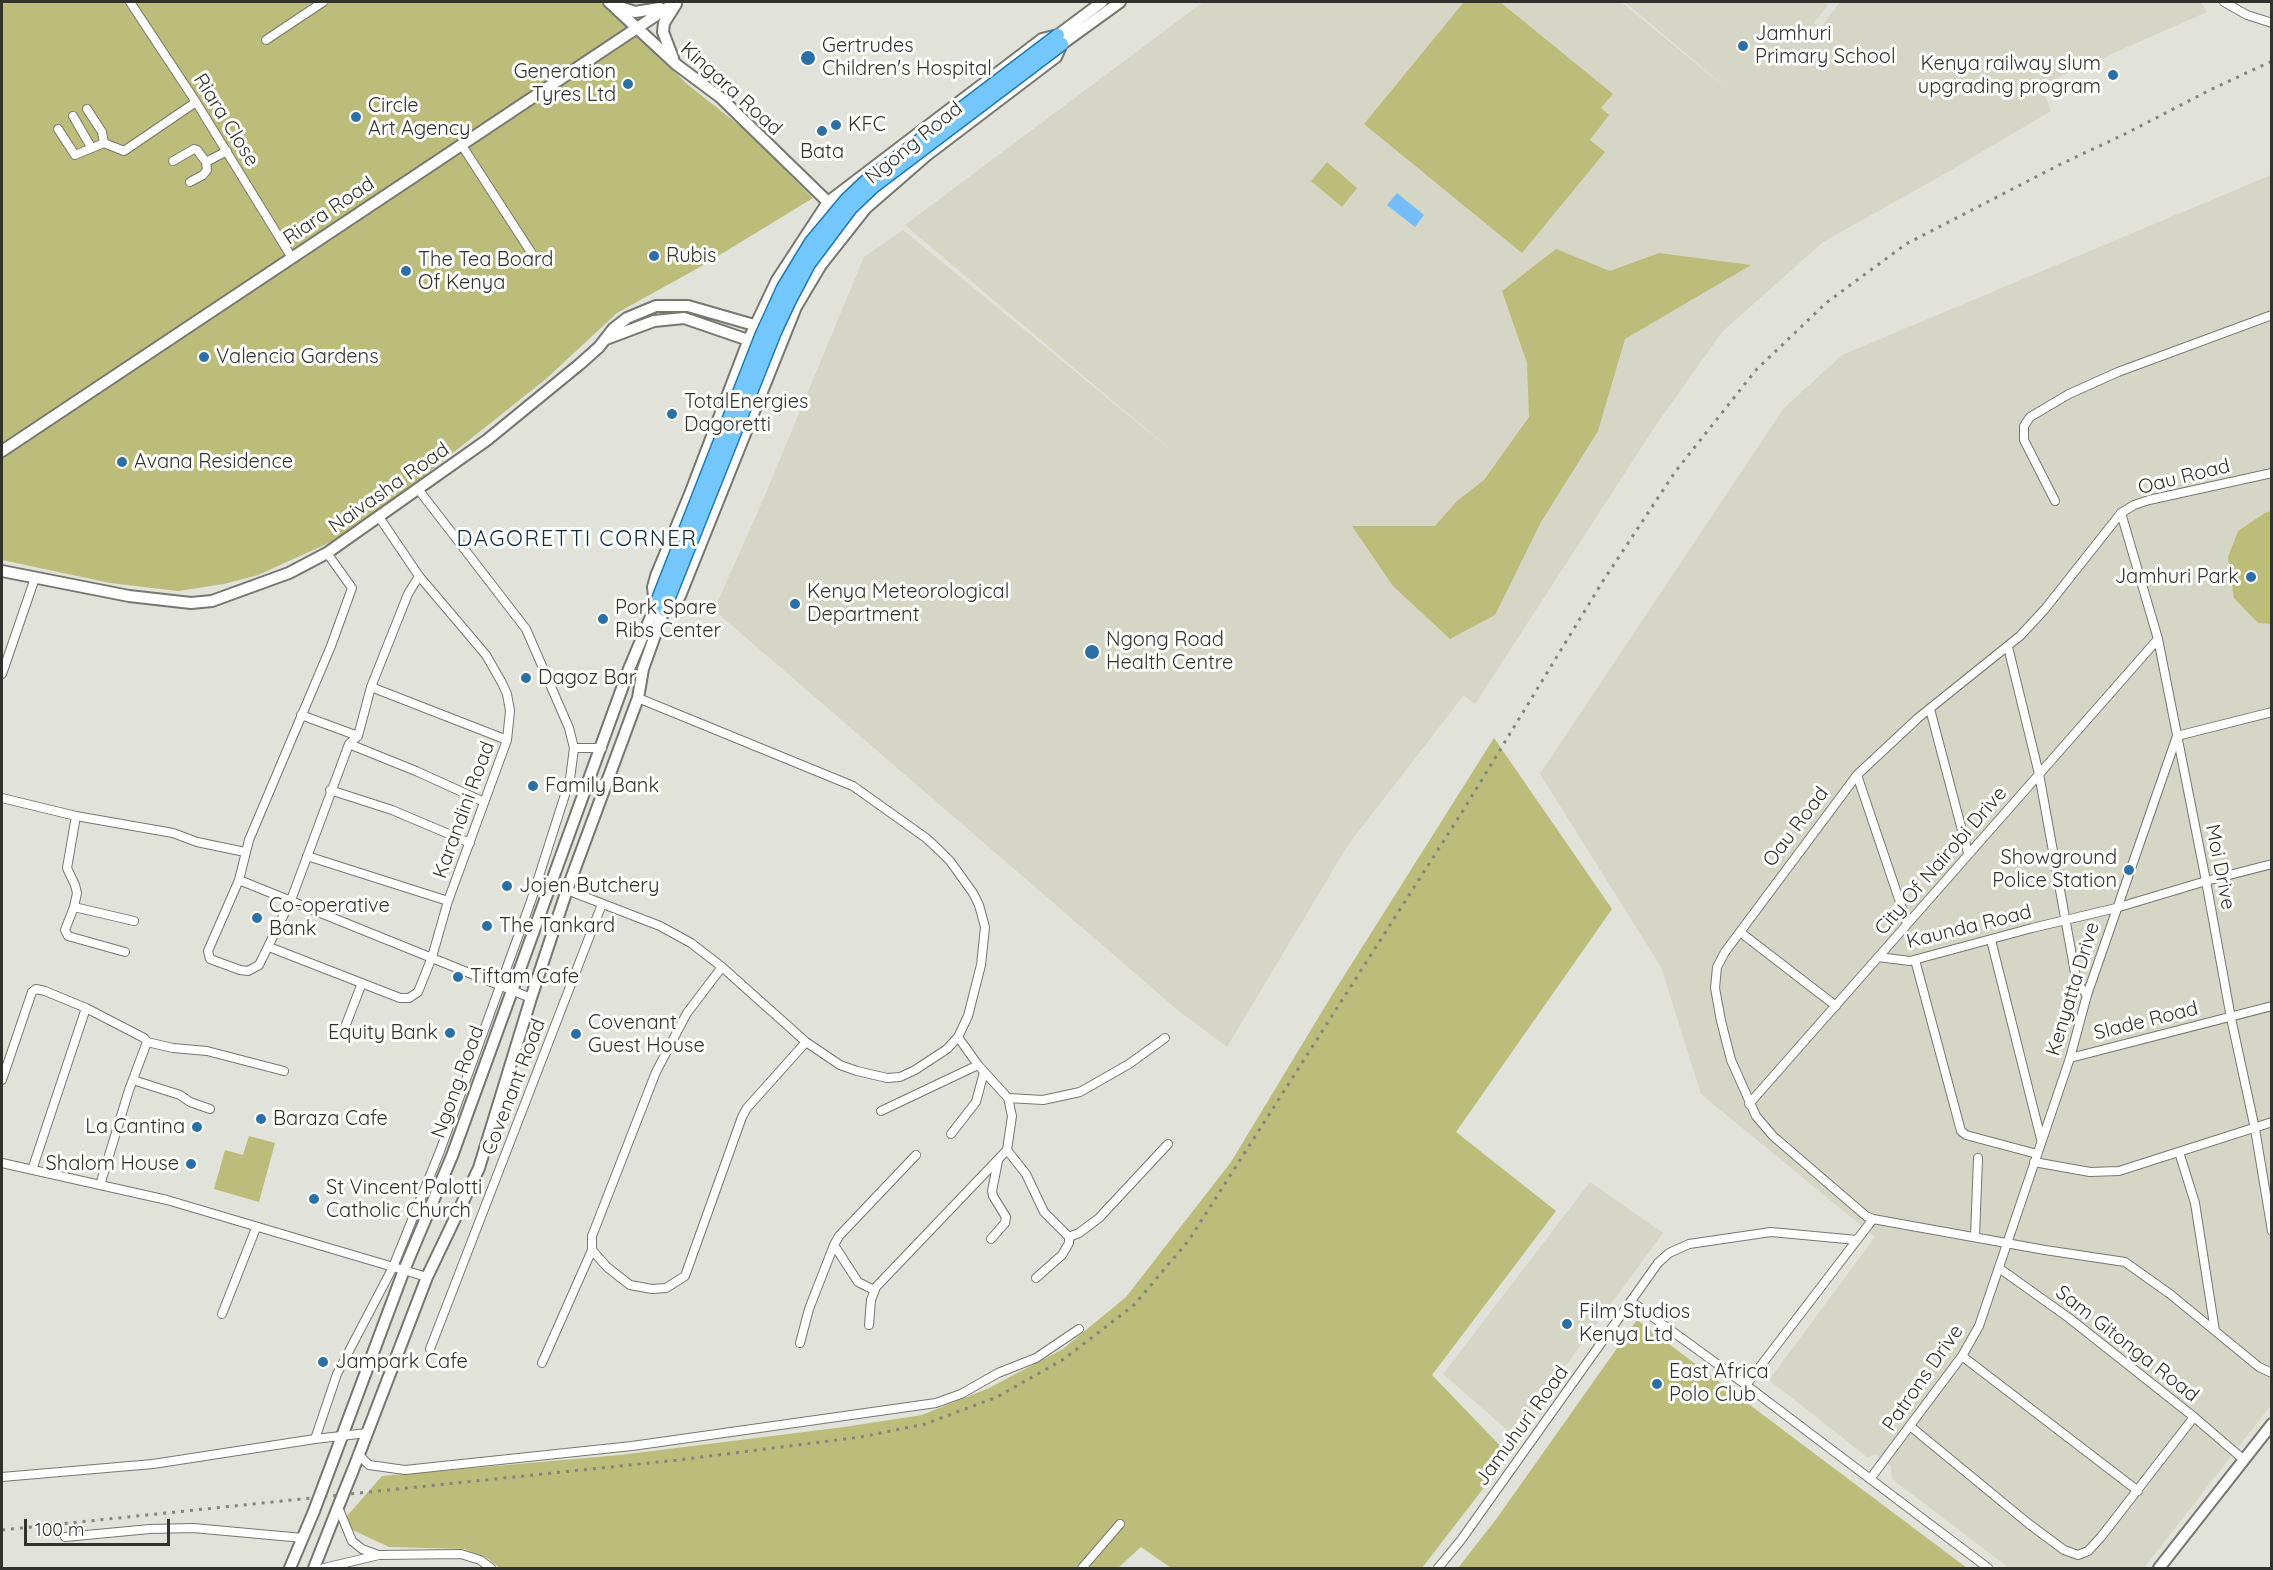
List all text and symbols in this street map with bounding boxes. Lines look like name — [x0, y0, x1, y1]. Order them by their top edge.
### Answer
place label: Jamhuri Primary School — [1755, 22, 1895, 69]
place label: Gertrudes Children's Hospital — [822, 34, 992, 81]
street label: Kingara Road — [675, 37, 787, 141]
marker: Jamhuri Primary School — [1736, 39, 1750, 53]
marker: Gertrudes Children's Hospital — [799, 49, 817, 67]
place label: Kenya railway slum upgrading program — [1918, 52, 2101, 99]
place label: Generation Tyres Ltd — [514, 60, 616, 107]
marker: Kenya railway slum upgrading program — [2106, 68, 2120, 82]
street label: Riara Close — [188, 69, 264, 171]
marker: Generation Tyres Ltd — [621, 77, 635, 91]
place label: Circle Art Agency — [368, 94, 470, 141]
street label: Ngong Road — [861, 97, 967, 189]
marker: Circle Art Agency — [349, 110, 363, 124]
place label: KFC — [848, 113, 886, 137]
marker: KFC — [829, 118, 843, 132]
marker: Bata — [815, 124, 829, 138]
place label: Bata — [800, 140, 844, 164]
street label: Riara Road — [279, 172, 379, 250]
place label: Rubis — [666, 244, 716, 268]
place label: The Tea Board Of Kenya — [418, 248, 553, 295]
marker: Rubis — [647, 249, 661, 263]
marker: The Tea Board Of Kenya — [399, 264, 413, 278]
place label: Valencia Gardens — [216, 345, 379, 369]
marker: Valencia Gardens — [197, 350, 211, 364]
place label: TotalEnergies Dagoretti — [684, 390, 808, 437]
marker: TotalEnergies Dagoretti — [665, 407, 679, 421]
street label: Naivasha Road — [324, 438, 454, 538]
place label: Avana Residence — [134, 450, 293, 474]
street label: Oau Road — [2136, 454, 2232, 500]
marker: Avana Residence — [115, 455, 129, 469]
district label: DAGORETTI CORNER — [456, 526, 698, 552]
place label: Jamhuri Park — [2115, 565, 2239, 589]
marker: Jamhuri Park — [2244, 570, 2258, 584]
place label: Kenya Meteorological Department — [807, 580, 1009, 627]
place label: Pork Spare Ribs Center — [615, 596, 721, 643]
marker: Kenya Meteorological Department — [788, 597, 802, 611]
marker: Pork Spare Ribs Center — [596, 612, 610, 626]
place label: Ngong Road Health Centre — [1106, 628, 1233, 675]
marker: Ngong Road Health Centre — [1083, 643, 1101, 661]
place label: Dagoz Bar — [538, 666, 636, 690]
marker: Dagoz Bar — [519, 671, 533, 685]
street label: Karandini Road — [428, 738, 500, 882]
place label: Family Bank — [545, 774, 659, 798]
marker: Family Bank — [526, 779, 540, 793]
street label: Oau Road — [1758, 782, 1834, 872]
street label: City Of Nairobi Drive — [1870, 782, 2012, 940]
street label: Moi Drive — [2200, 822, 2240, 912]
place label: Showground Police Station — [1992, 846, 2117, 893]
marker: Showground Police Station — [2122, 863, 2136, 877]
place label: Jojen Butchery — [519, 874, 659, 898]
marker: Jojen Butchery — [500, 879, 514, 893]
place label: Co-operative Bank — [269, 894, 390, 941]
street label: Kaunda Road — [1904, 900, 2034, 954]
marker: Co-operative Bank — [250, 911, 264, 925]
place label: The Tankard — [499, 914, 615, 938]
marker: The Tankard — [480, 919, 494, 933]
street label: Kenyatta Drive — [2041, 919, 2105, 1059]
place label: Tiftam Cafe — [470, 965, 579, 989]
marker: Tiftam Cafe — [451, 970, 465, 984]
street label: Slade Road — [2091, 996, 2201, 1046]
place label: Covenant Guest House — [588, 1011, 705, 1058]
street label: Covenant Road — [477, 1016, 551, 1158]
place label: Equity Bank — [328, 1021, 438, 1045]
street label: Ngong Road — [427, 1023, 489, 1141]
marker: Equity Bank — [443, 1026, 457, 1040]
marker: Covenant Guest House — [569, 1027, 583, 1041]
place label: Baraza Cafe — [273, 1107, 388, 1131]
marker: Baraza Cafe — [254, 1112, 268, 1126]
place label: La Cantina — [85, 1115, 185, 1139]
marker: La Cantina — [190, 1120, 204, 1134]
place label: Shalom House — [46, 1152, 179, 1176]
marker: Shalom House — [184, 1157, 198, 1171]
place label: St Vincent Palotti Catholic Church — [326, 1176, 482, 1223]
marker: St Vincent Palotti Catholic Church — [307, 1192, 321, 1206]
street label: Sam Gitonga Road — [2051, 1281, 2203, 1407]
place label: Film Studios Kenya Ltd — [1579, 1300, 1690, 1347]
marker: Film Studios Kenya Ltd — [1560, 1317, 1574, 1331]
street label: Patrons Drive — [1877, 1320, 1969, 1436]
place label: Jampark Cafe — [335, 1350, 468, 1374]
marker: Jampark Cafe — [316, 1355, 330, 1369]
place label: East Africa Polo Club — [1669, 1360, 1769, 1407]
street label: Jamuhuri Road — [1470, 1361, 1574, 1491]
marker: East Africa Polo Club — [1650, 1377, 1664, 1391]
scale bar — [27, 1507, 172, 1545]
text: 100 m — [35, 1518, 84, 1541]

